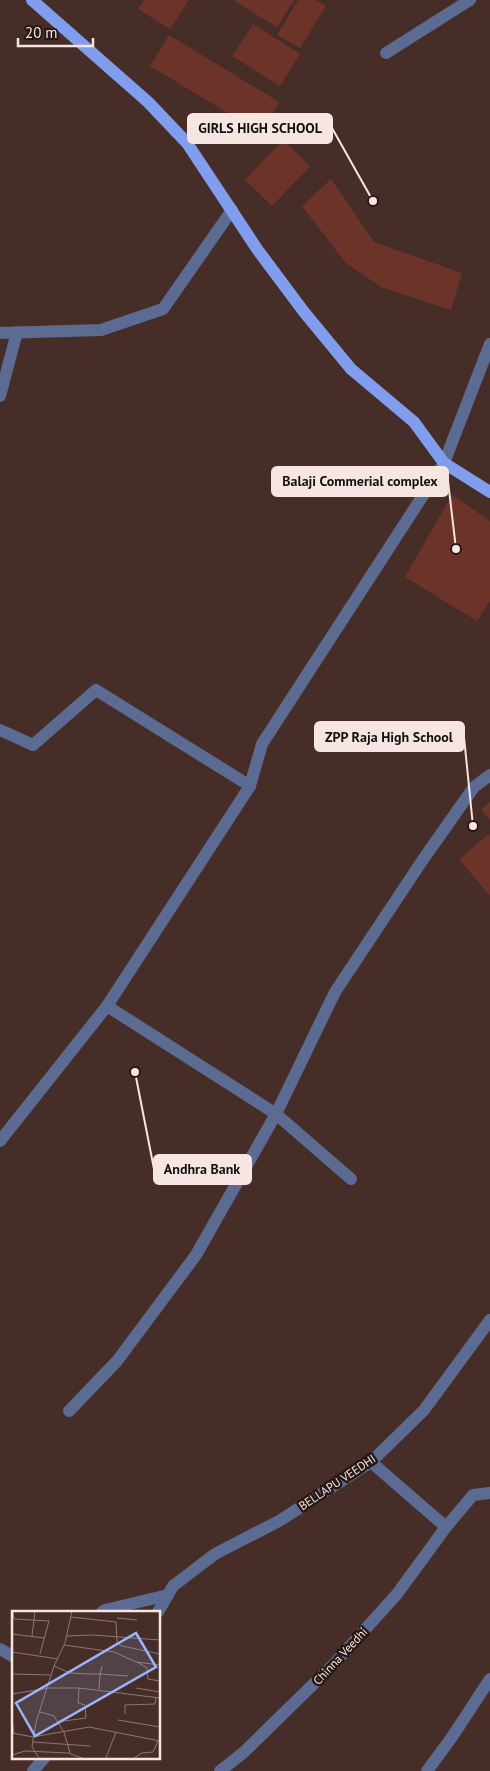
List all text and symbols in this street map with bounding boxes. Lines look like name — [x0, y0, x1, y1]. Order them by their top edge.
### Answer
scale bar — [18, 15, 92, 47]
text: 20 m — [25, 23, 58, 42]
callout: GIRLS HIGH SCHOOL — [188, 114, 332, 143]
text: GIRLS HIGH SCHOOL — [198, 119, 323, 137]
callout: Balaji Commerial complex — [272, 467, 448, 496]
text: Balaji Commerial complex — [282, 472, 438, 490]
callout: ZPP Raja High School — [315, 722, 464, 751]
text: ZPP Raja High School — [325, 728, 454, 746]
callout: Andhra Bank — [154, 1155, 251, 1184]
text: Andhra Bank — [164, 1160, 240, 1178]
street label: BELLAPU VEEDHI — [296, 1451, 378, 1513]
inset map — [12, 1611, 160, 1758]
street label: Chinna Veedhi — [310, 1624, 370, 1688]

